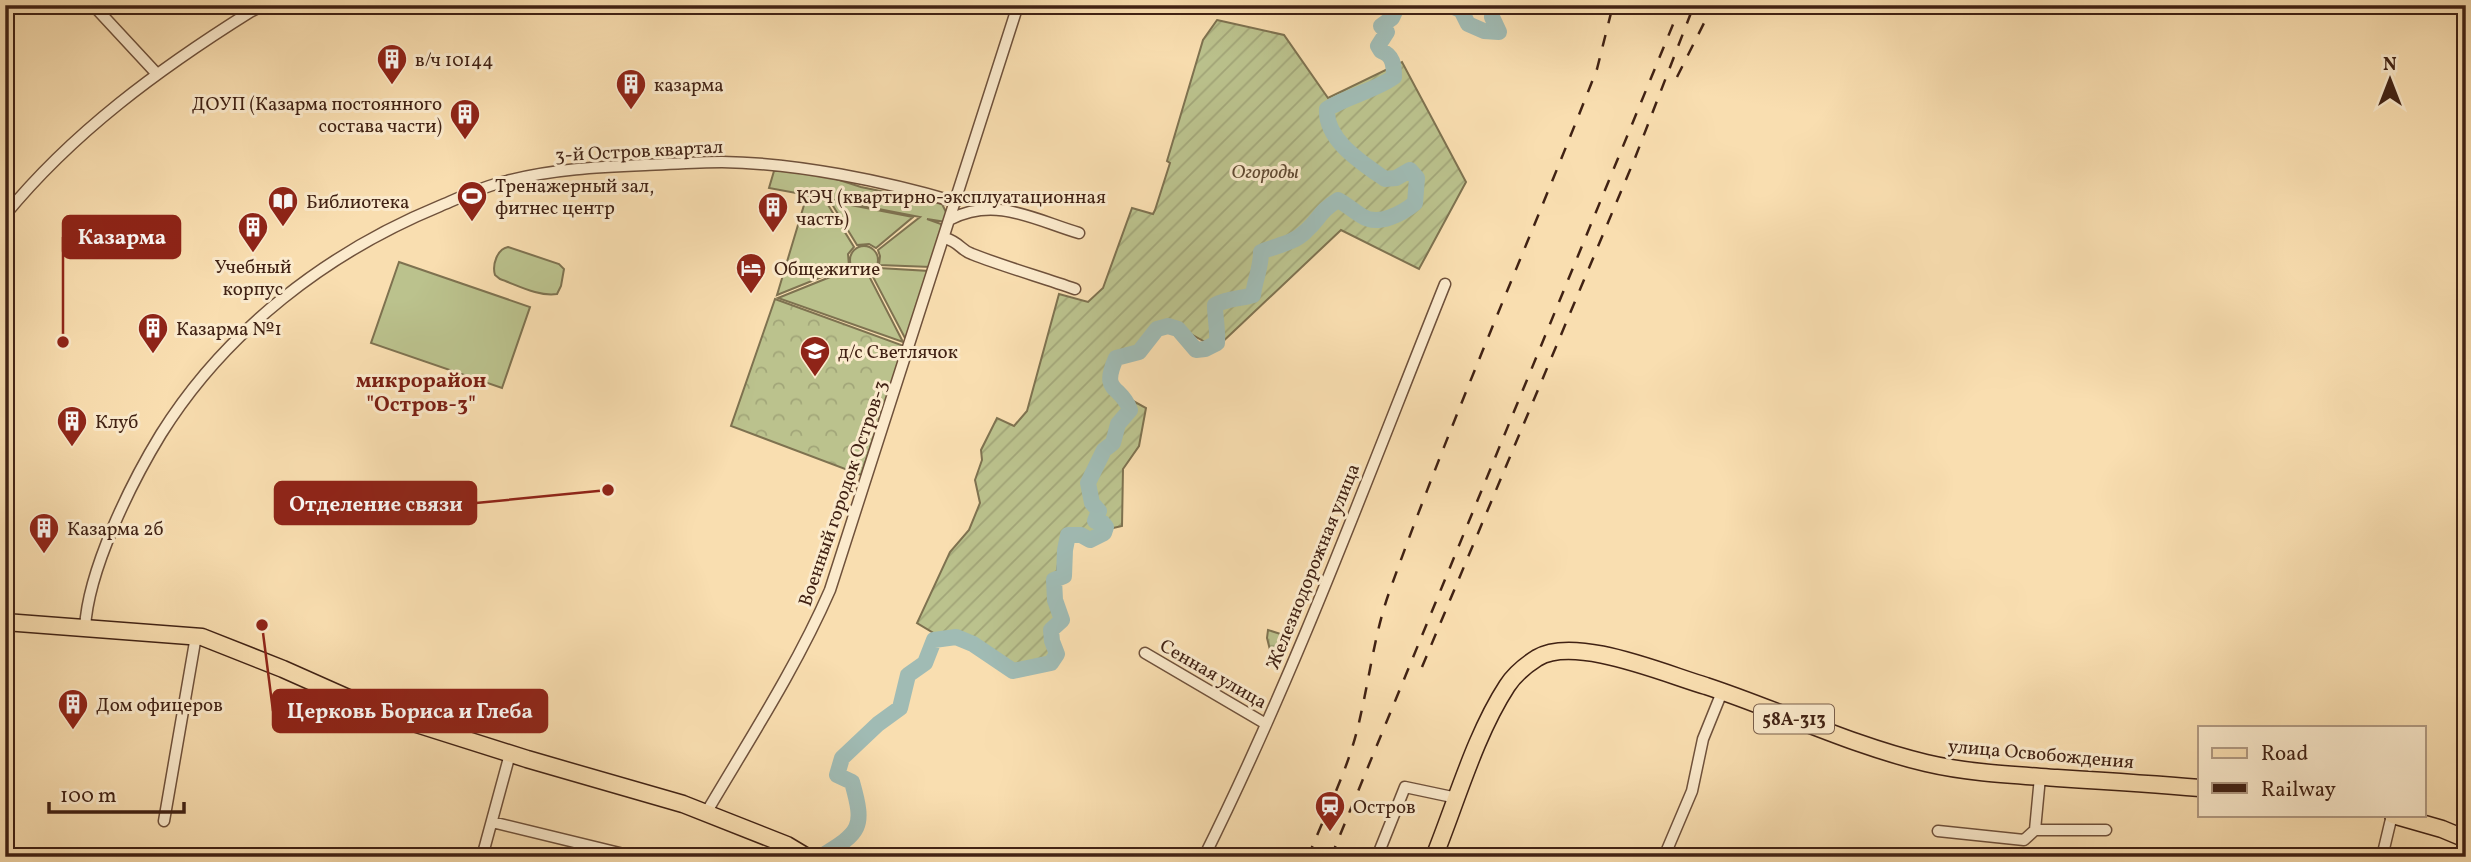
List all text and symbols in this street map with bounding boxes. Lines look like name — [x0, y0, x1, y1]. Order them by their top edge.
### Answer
building icon: в/ч 10144 — [375, 42, 409, 86]
north arrow — [2356, 46, 2426, 116]
place label: в/ч 10144 — [415, 48, 494, 74]
text: N — [2383, 52, 2397, 78]
building icon: казарма — [614, 67, 648, 111]
place label: казарма — [654, 73, 724, 99]
place label: ДОУП (Казарма постоянного состава части) — [192, 92, 442, 140]
building icon: ДОУП (Казарма постоянного состава части) — [448, 97, 482, 141]
street label: 3-й Остров квартал — [554, 135, 724, 169]
park label: Огороды — [1231, 160, 1299, 186]
place label: Тренажерный зал, фитнес центр — [495, 174, 654, 222]
sports icon: Тренажерный зал, фитнес центр — [455, 179, 489, 223]
library icon: Библиотека — [266, 184, 300, 228]
place label: КЭЧ (квартирно-эксплуатационная часть) — [796, 185, 1106, 233]
place label: Библиотека — [306, 190, 409, 216]
building icon: КЭЧ (квартирно-эксплуатационная часть) — [756, 190, 790, 234]
building icon: Учебный корпус — [236, 210, 270, 254]
callout: Казарма — [63, 216, 180, 258]
text: Казарма — [78, 224, 166, 253]
hotel icon: Общежитие — [734, 251, 768, 295]
place label: Учебный корпус — [214, 255, 292, 303]
place label: Общежитие — [774, 257, 880, 283]
building icon: Казарма №1 — [136, 311, 170, 355]
place label: Казарма №1 — [176, 317, 282, 343]
school or university icon: д/с Светлячок — [798, 334, 832, 378]
place label: д/с Светлячок — [838, 340, 958, 366]
district label: микрорайон "Остров-3" — [356, 367, 486, 420]
street label: Военный городок Остров-3 — [793, 377, 895, 610]
building icon: Клуб — [55, 404, 89, 448]
place label: Клуб — [95, 410, 138, 436]
street label: Железнодорожная улица — [1261, 460, 1367, 673]
callout: Отделение связи — [275, 482, 476, 524]
text: Отделение связи — [289, 491, 463, 520]
building icon: Казарма 2б — [27, 511, 61, 555]
place label: Казарма 2б — [67, 517, 164, 543]
street label: Сенная улица — [1155, 633, 1271, 716]
building icon: Дом офицеров — [56, 687, 90, 731]
callout: Церковь Бориса и Глеба — [273, 690, 547, 732]
place label: Дом офицеров — [96, 693, 223, 719]
text: Церковь Бориса и Глеба — [287, 698, 533, 727]
road number: 58А-313 — [1754, 704, 1834, 734]
legend — [2198, 726, 2426, 816]
street label: улица Освобождения — [1947, 734, 2135, 776]
text: Road — [2261, 740, 2308, 769]
scale bar — [49, 771, 184, 815]
text: Railway — [2261, 776, 2337, 805]
text: 100 m — [60, 782, 117, 811]
station icon: Остров — [1313, 789, 1347, 833]
place label: Остров — [1353, 795, 1416, 821]

